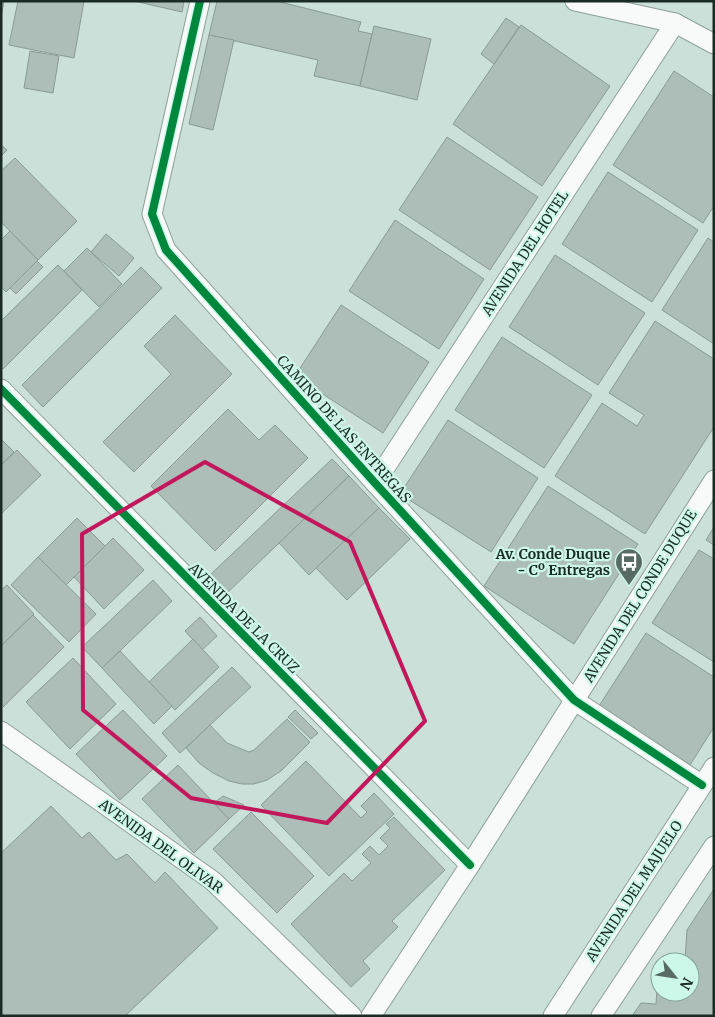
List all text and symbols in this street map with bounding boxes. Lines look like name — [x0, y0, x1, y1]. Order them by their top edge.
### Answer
street label: AVENIDA DEL HOTEL — [477, 187, 572, 320]
street label: CAMINO DE LAS ENTREGAS — [273, 351, 415, 507]
street label: AVENIDA DEL CONDE DUQUE — [579, 506, 701, 686]
place label: Av. Conde Duque - Cº Entregas — [495, 545, 610, 579]
bus stop icon: Av. Conde Duque - Cº Entregas — [614, 547, 644, 586]
street label: AVENIDA DE LA CRUZ — [184, 558, 303, 677]
street label: AVENIDA DEL OLIVAR — [95, 794, 227, 897]
street label: AVENIDA DEL MAJUELO — [581, 817, 686, 966]
north arrow — [650, 952, 700, 1002]
text: N — [676, 974, 697, 993]

